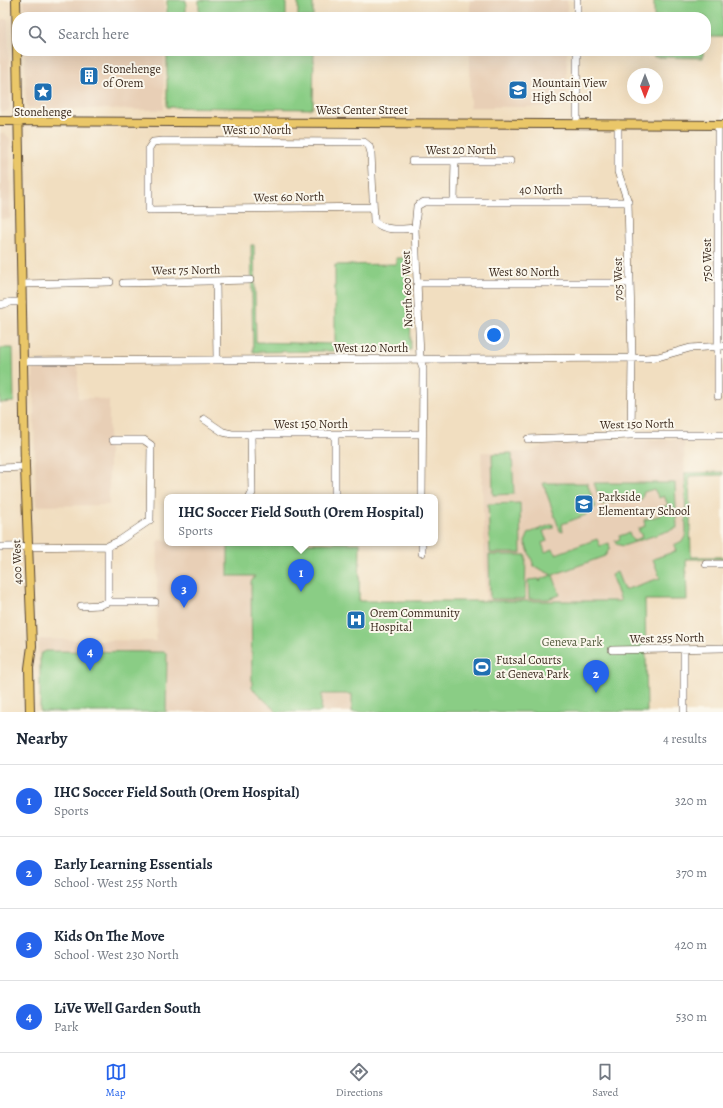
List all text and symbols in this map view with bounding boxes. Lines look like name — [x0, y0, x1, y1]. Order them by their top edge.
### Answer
search box — [12, 12, 711, 56]
icon: search — [26, 23, 48, 45]
text: Search here — [58, 24, 129, 44]
place label: Stonehenge of Orem — [103, 61, 161, 91]
building icon: Stonehenge of Orem — [78, 65, 100, 87]
north arrow — [627, 68, 663, 104]
place label: Mountain View High School — [532, 75, 607, 105]
school or university icon: Mountain View High School — [507, 79, 529, 101]
place icon: Stonehenge — [32, 81, 54, 103]
street label: West Center Street — [315, 102, 408, 118]
place label: Stonehenge — [14, 104, 72, 120]
street label: West 10 North — [221, 122, 292, 138]
street label: West 20 North — [425, 142, 497, 158]
street label: 40 North — [519, 182, 563, 198]
street label: West 60 North — [253, 188, 325, 206]
street label: 750 West — [699, 238, 715, 282]
street label: North 600 West — [398, 250, 416, 328]
street label: 705 West — [610, 257, 626, 301]
street label: West 75 North — [150, 261, 221, 279]
street label: West 80 North — [488, 264, 560, 280]
your location — [484, 325, 504, 345]
street label: West 120 North — [333, 340, 409, 356]
street label: West 150 North — [599, 415, 675, 433]
street label: West 150 North — [273, 416, 349, 432]
place label: Parkside Elementary School — [598, 489, 690, 519]
school or university icon: Parkside Elementary School — [573, 493, 595, 515]
popup — [164, 494, 438, 546]
text: IHC Soccer Field South (Orem Hospital) — [178, 502, 424, 522]
text: Sports — [178, 522, 213, 539]
street label: 400 West — [8, 539, 26, 585]
pin: 1 — [288, 559, 314, 592]
pin: 3 — [171, 575, 197, 608]
place label: Orem Community Hospital — [370, 605, 460, 635]
hospital icon: Orem Community Hospital — [345, 609, 367, 631]
street label: West 255 North — [629, 629, 705, 647]
park label: Geneva Park — [542, 634, 602, 650]
pin: 4 — [77, 638, 103, 671]
place label: Futsal Courts at Geneva Park — [496, 652, 569, 682]
sports icon: Futsal Courts at Geneva Park — [471, 656, 493, 678]
pin: 2 — [583, 660, 609, 693]
text: Nearby — [16, 727, 67, 750]
text: 4 results — [663, 730, 707, 747]
text: IHC Soccer Field South (Orem Hospital) — [54, 782, 300, 802]
text: 1 — [27, 792, 31, 809]
text: 320 m — [675, 792, 707, 809]
text: Sports — [54, 802, 89, 819]
text: Early Learning Essentials — [54, 854, 213, 874]
text: 2 — [26, 864, 32, 881]
text: 370 m — [676, 864, 707, 881]
text: School · West 255 North — [54, 874, 178, 891]
text: Kids On The Move — [54, 926, 165, 946]
text: 3 — [26, 936, 32, 953]
text: 420 m — [675, 936, 707, 953]
text: School · West 230 North — [54, 946, 179, 963]
text: LiVe Well Garden South — [54, 998, 201, 1018]
text: 4 — [26, 1008, 32, 1025]
text: 530 m — [676, 1008, 707, 1025]
text: Park — [54, 1018, 78, 1035]
tab: Map — [105, 1061, 127, 1100]
tab: Directions — [336, 1061, 383, 1100]
tab: Saved — [592, 1061, 618, 1100]

